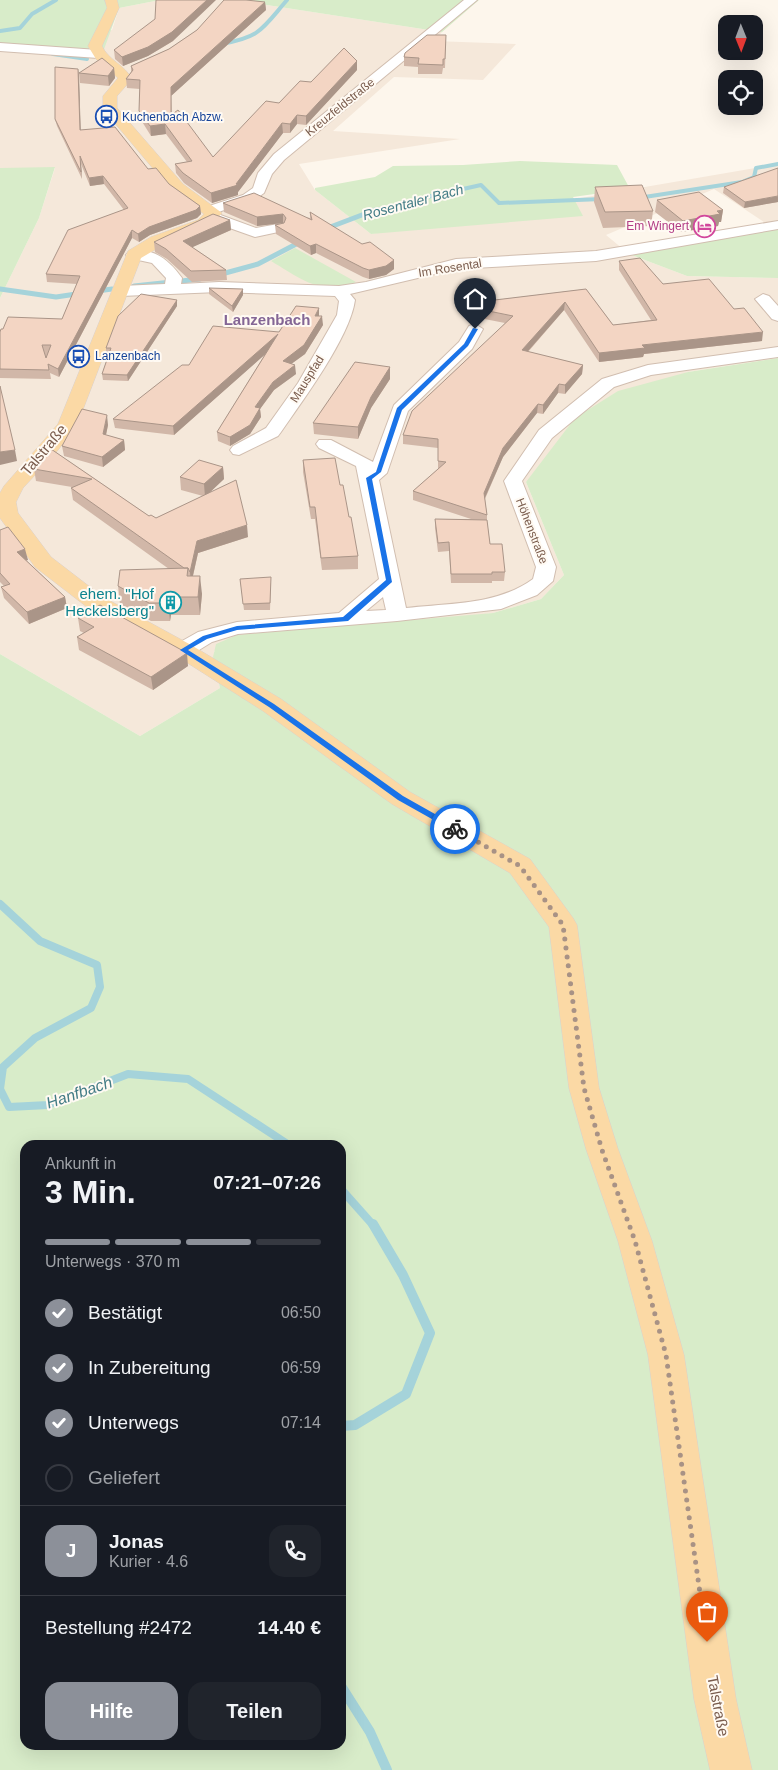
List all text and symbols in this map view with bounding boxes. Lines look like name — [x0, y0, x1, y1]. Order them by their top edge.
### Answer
north arrow — [718, 15, 762, 60]
map controls — [718, 15, 763, 115]
button: locate — [718, 70, 763, 115]
street label: Kreuzfeldstraße — [303, 75, 378, 139]
bus stop icon: Kuchenbach Abzw. — [94, 105, 118, 129]
place label: Kuchenbach Abzw. — [122, 110, 223, 124]
water label: Rosentaler Bach — [361, 181, 465, 223]
hotel icon: Em Wingert — [693, 214, 717, 238]
place label: Em Wingert — [626, 219, 690, 233]
street label: Im Rosental — [417, 256, 483, 280]
pin — [454, 278, 496, 329]
icon: home — [461, 285, 489, 313]
district label: Lanzenbach — [224, 311, 310, 328]
bus stop icon: Lanzenbach — [67, 344, 91, 368]
place label: Lanzenbach — [95, 349, 160, 363]
street label: Mauspfad — [287, 353, 327, 405]
street label: Talstraße — [17, 421, 70, 479]
street label: Höhenstraße — [513, 496, 551, 566]
place label: ehem. "Hof Heckelsberg" — [65, 585, 155, 619]
building icon: ehem. "Hof Heckelsberg" — [158, 591, 182, 615]
courier — [430, 804, 480, 854]
icon: bike — [441, 815, 469, 843]
water label: Hanfbach — [44, 1073, 114, 1112]
text: Ankunft in — [45, 1155, 116, 1172]
text: 07:21–07:26 — [213, 1172, 321, 1193]
text: 3 Min. — [45, 1174, 136, 1210]
text: Unterwegs · 370 m — [45, 1253, 180, 1270]
icon: check — [45, 1299, 73, 1327]
text: Bestätigt — [88, 1302, 162, 1323]
text: 06:50 — [281, 1304, 321, 1321]
icon: check — [45, 1354, 73, 1382]
text: In Zubereitung — [88, 1357, 211, 1378]
text: 06:59 — [281, 1359, 321, 1376]
icon: check — [45, 1409, 73, 1437]
text: Unterwegs — [88, 1412, 179, 1433]
text: 07:14 — [281, 1414, 321, 1431]
text: Geliefert — [88, 1467, 160, 1488]
button: phone — [269, 1525, 321, 1577]
text: Jonas — [109, 1531, 164, 1552]
text: J — [66, 1540, 76, 1561]
text: Kurier · 4.6 — [109, 1553, 188, 1570]
pin — [686, 1591, 728, 1642]
icon: bag — [693, 1598, 721, 1626]
text: Bestellung #2472 — [45, 1617, 192, 1638]
text: 14.40 € — [258, 1617, 321, 1638]
street label: Talstraße — [704, 1674, 733, 1738]
button: Hilfe — [45, 1682, 178, 1740]
button: Teilen — [188, 1682, 321, 1740]

